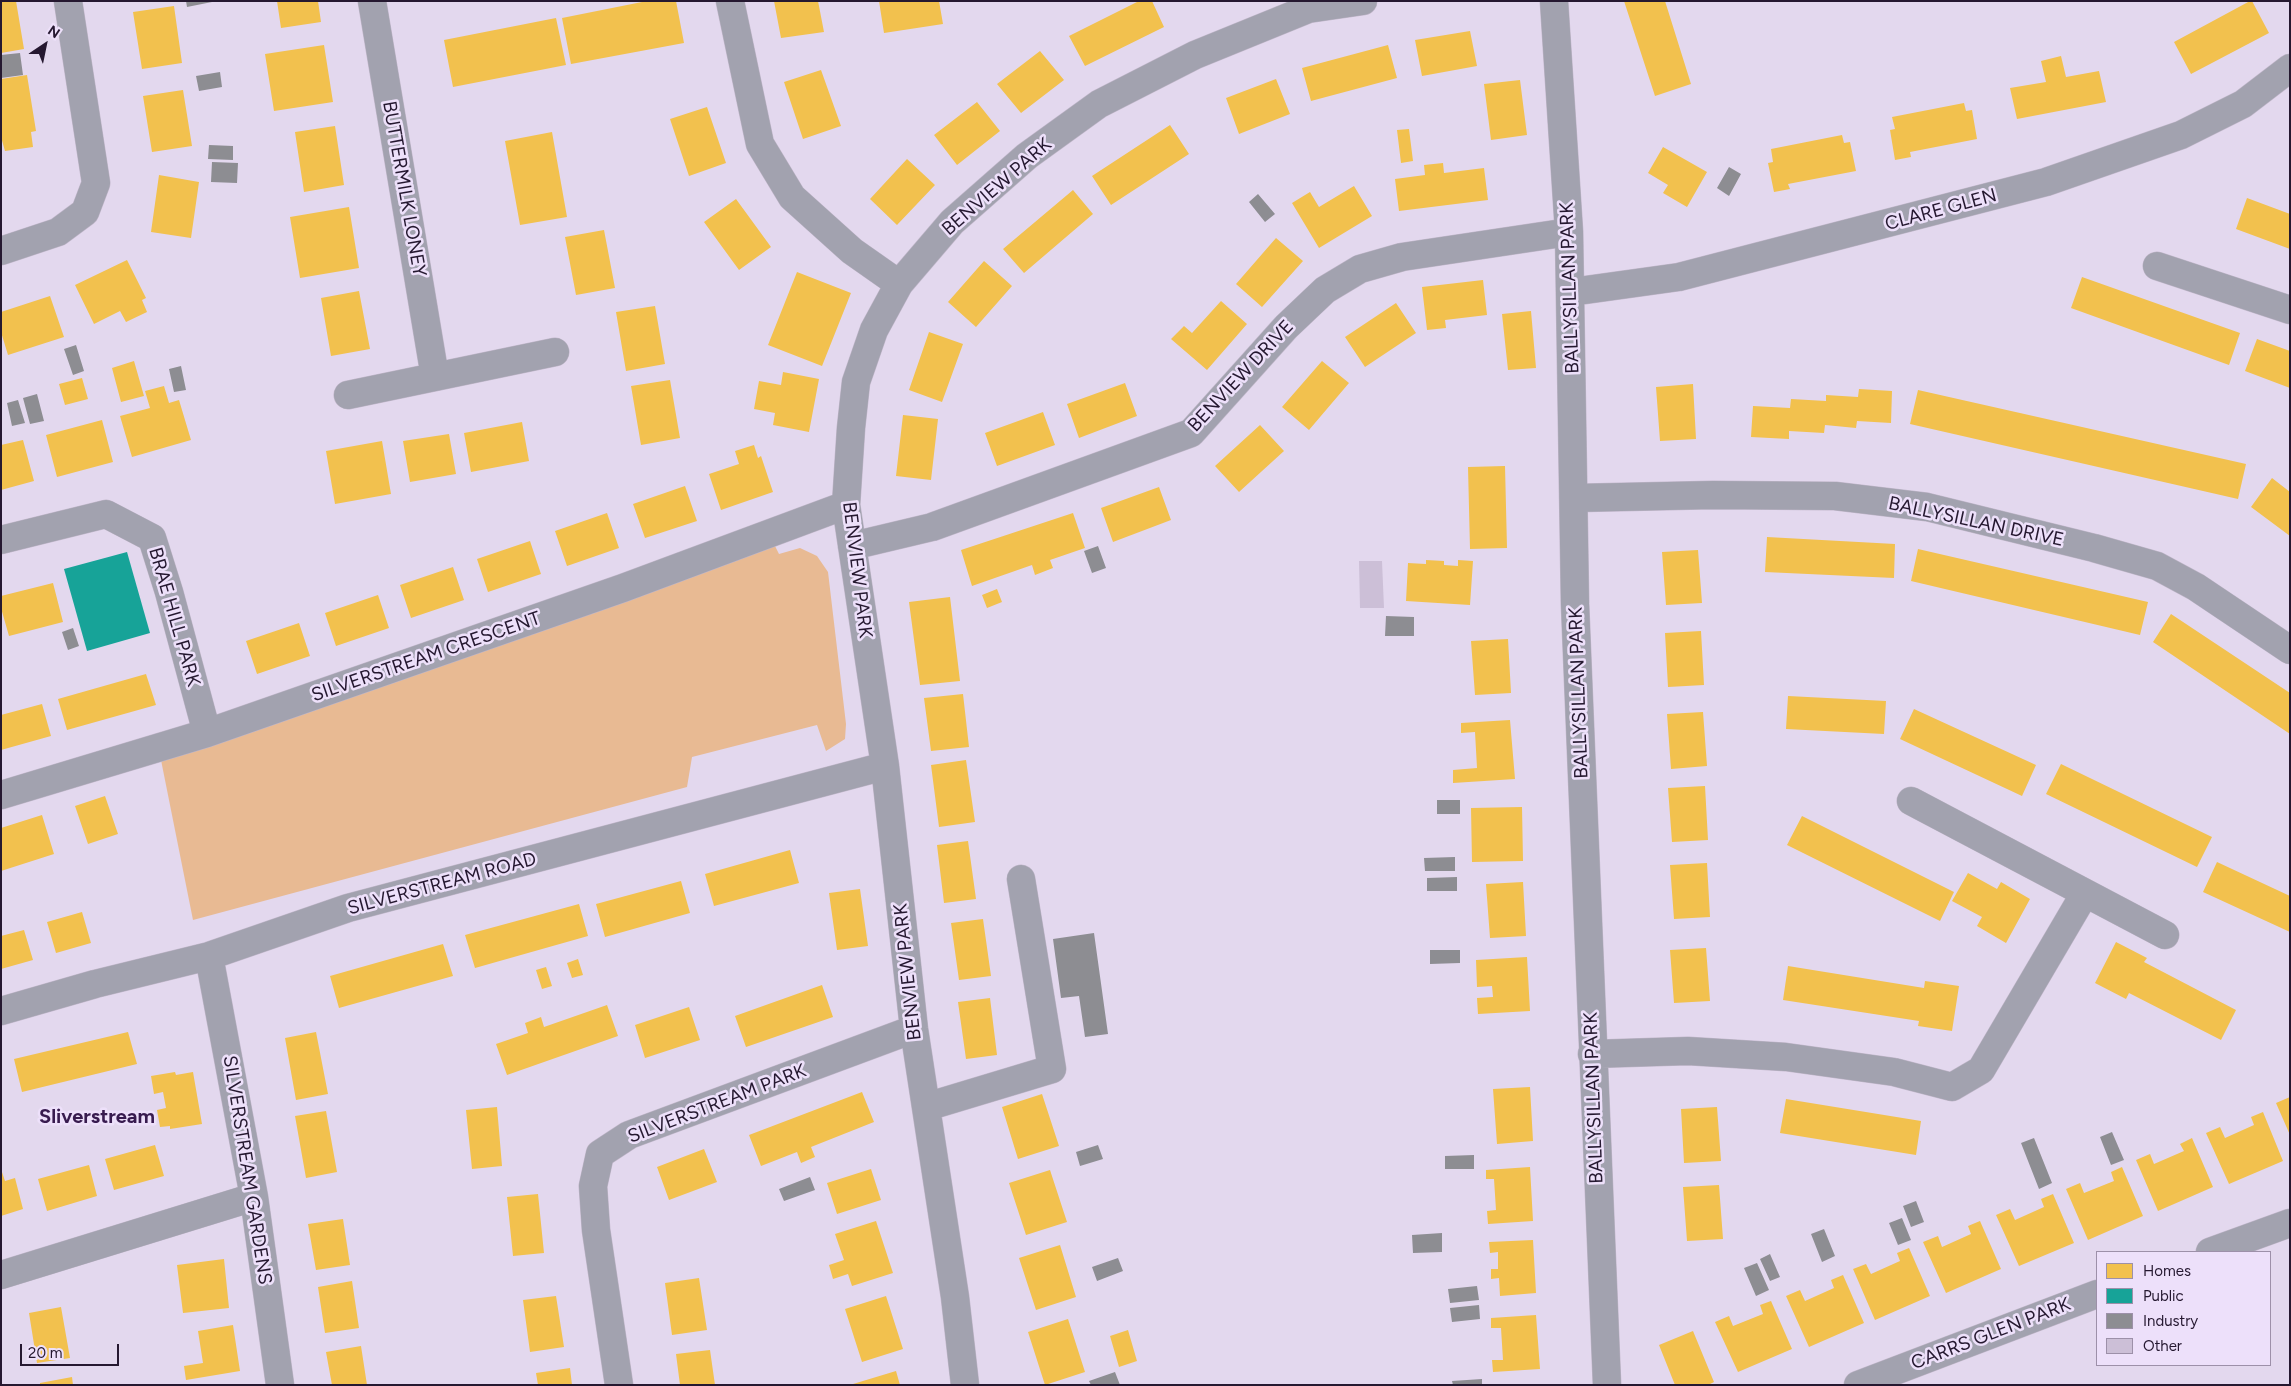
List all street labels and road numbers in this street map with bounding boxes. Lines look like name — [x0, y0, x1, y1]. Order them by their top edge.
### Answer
street label: BUTTERMILK LONEY — [377, 99, 431, 279]
street label: BENVIEW PARK — [938, 133, 1056, 241]
street label: CLARE GLEN — [1883, 184, 1999, 236]
street label: BALLYSILLAN PARK — [1556, 202, 1584, 374]
street label: BENVIEW DRIVE — [1183, 315, 1299, 437]
street label: BALLYSILLAN DRIVE — [1886, 492, 2066, 552]
street label: BENVIEW PARK — [837, 500, 877, 640]
street label: BRAE HILL PARK — [143, 545, 205, 689]
street label: SILVERSTREAM CRESCENT — [309, 607, 543, 707]
street label: BALLYSILLAN PARK — [1565, 607, 1593, 779]
street label: SILVERSTREAM ROAD — [345, 848, 539, 920]
street label: BENVIEW PARK — [889, 902, 927, 1042]
street label: BALLYSILLAN PARK — [1580, 1012, 1608, 1184]
street label: SILVERSTREAM GARDENS — [218, 1054, 276, 1286]
street label: SILVERSTREAM PARK — [625, 1059, 809, 1149]
street label: CARRS GLEN PARK — [1908, 1293, 2074, 1375]

